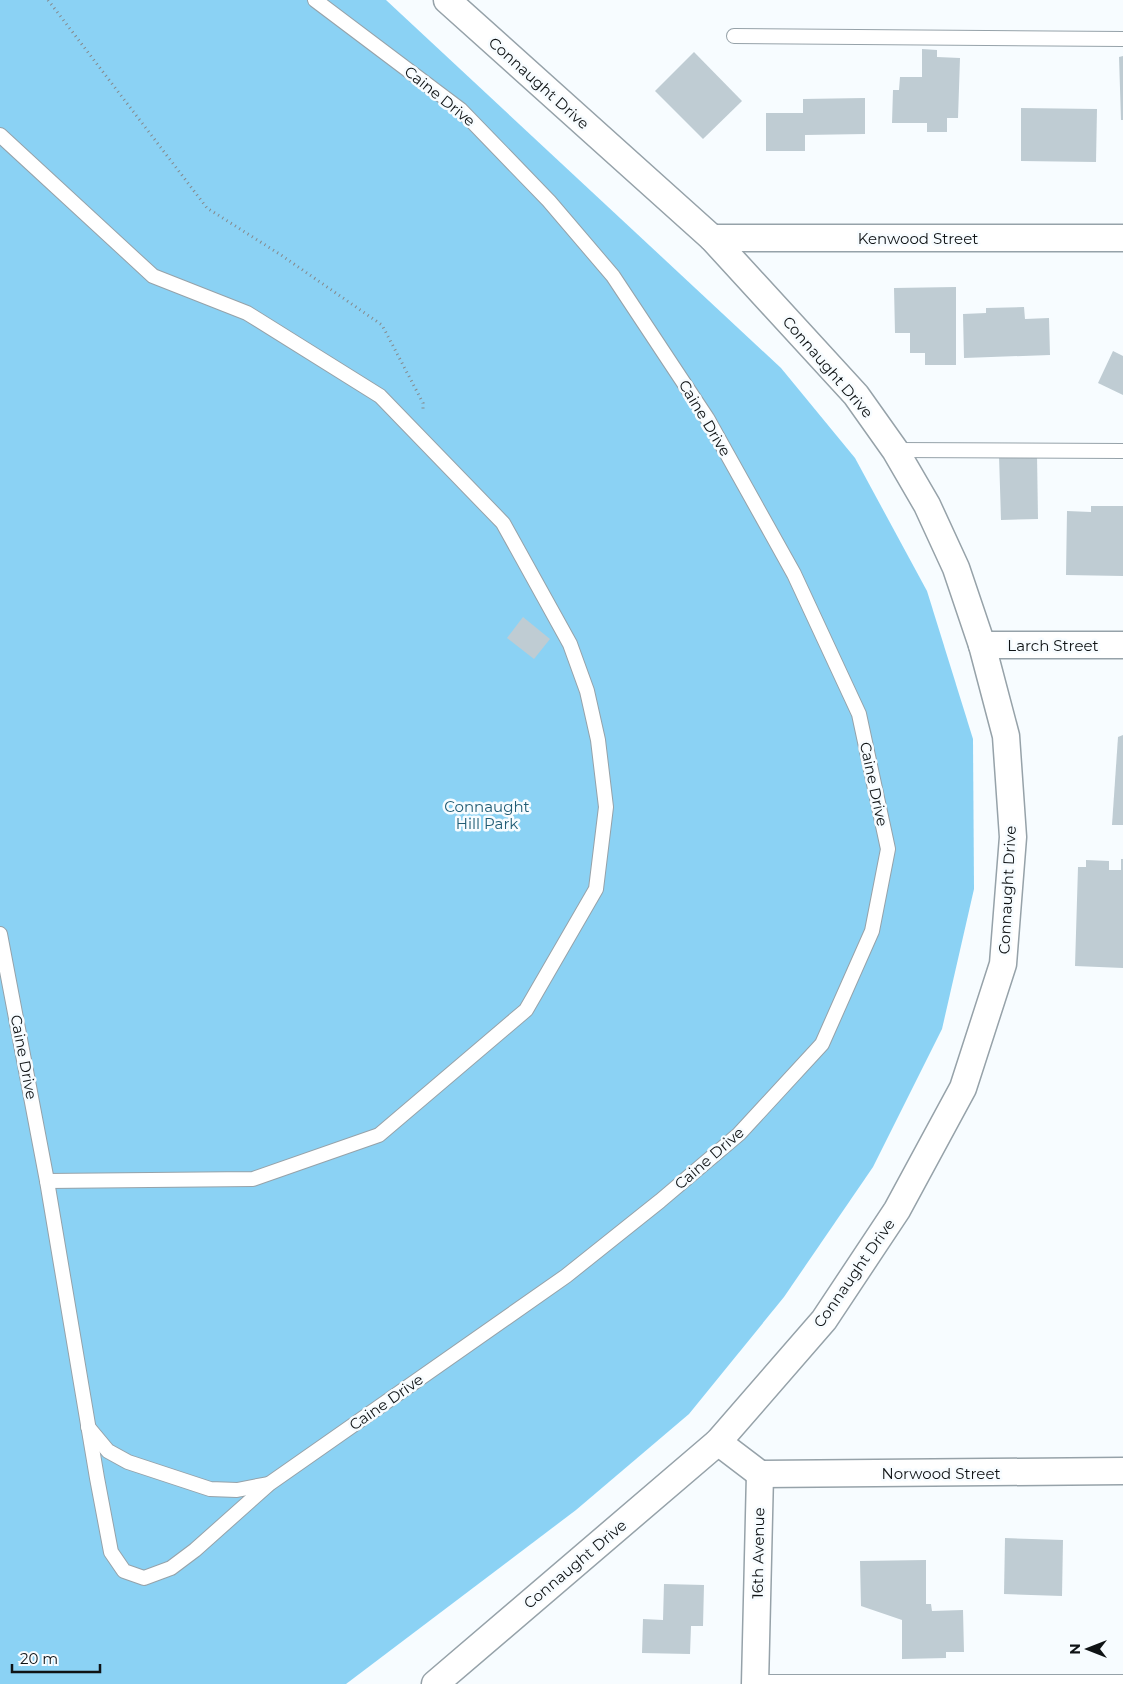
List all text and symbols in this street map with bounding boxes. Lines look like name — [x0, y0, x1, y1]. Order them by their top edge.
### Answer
street label: Connaught Drive — [485, 33, 593, 133]
street label: Caine Drive — [401, 62, 479, 130]
street label: Kenwood Street — [858, 229, 978, 248]
street label: Connaught Drive — [779, 312, 877, 422]
street label: Caine Drive — [675, 376, 735, 460]
street label: Larch Street — [1007, 636, 1099, 655]
street label: Caine Drive — [856, 740, 892, 828]
park label: Connaught Hill Park — [444, 797, 530, 833]
street label: Connaught Drive — [994, 825, 1020, 955]
street label: Caine Drive — [6, 1013, 42, 1101]
street label: Caine Drive — [670, 1123, 748, 1193]
street label: Connaught Drive — [809, 1215, 899, 1331]
street label: Caine Drive — [345, 1370, 427, 1434]
street label: Norwood Street — [881, 1464, 1001, 1483]
street label: 16th Avenue — [748, 1507, 768, 1599]
street label: Connaught Drive — [520, 1515, 630, 1613]
north arrow — [1063, 1624, 1113, 1674]
scale bar — [12, 1642, 100, 1674]
text: N — [1066, 1643, 1084, 1655]
text: 20 m — [20, 1649, 58, 1668]

